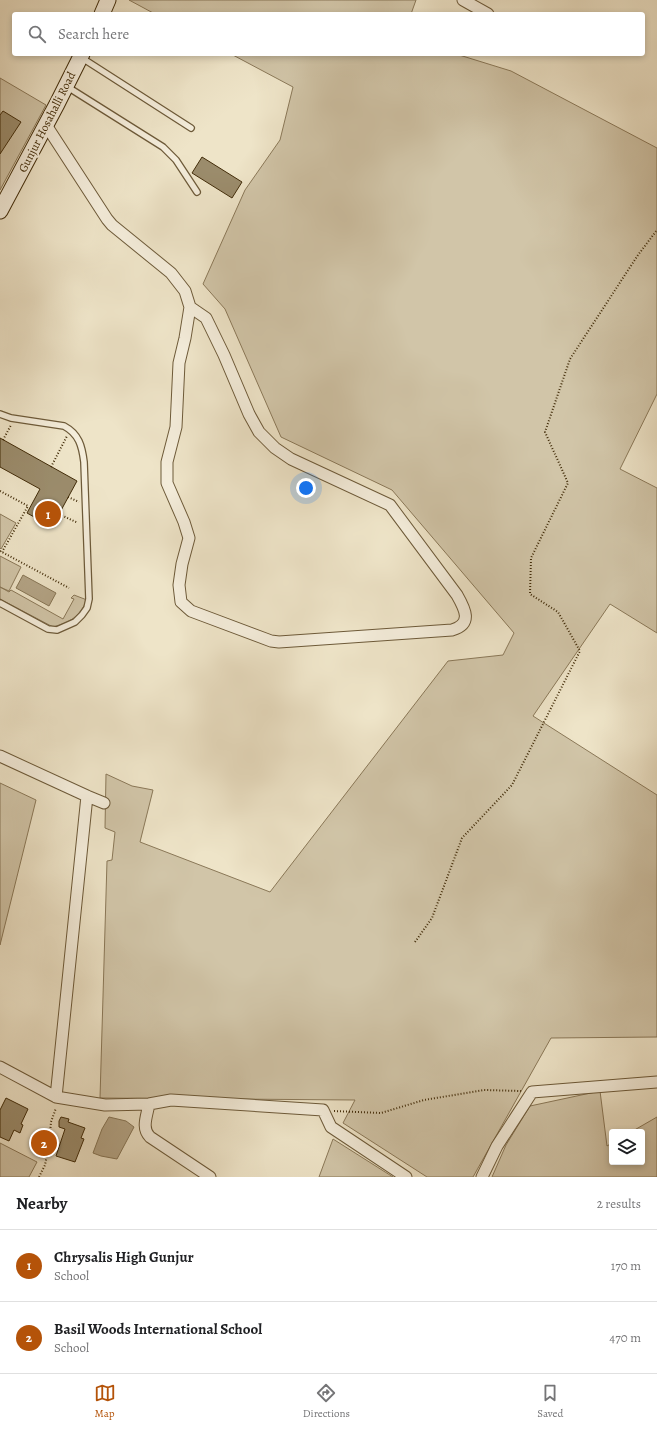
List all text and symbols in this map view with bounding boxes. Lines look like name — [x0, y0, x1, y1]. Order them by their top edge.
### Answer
search box — [12, 12, 645, 56]
icon: search — [26, 23, 48, 45]
text: Search here — [58, 24, 129, 44]
street label: Gunjur Hosahalli Road — [15, 68, 80, 175]
your location — [296, 478, 316, 498]
pin: 1 — [35, 499, 61, 529]
pin: 2 — [31, 1128, 57, 1158]
map controls — [609, 1129, 645, 1165]
button: layers — [609, 1129, 645, 1165]
text: Nearby — [16, 1192, 67, 1215]
text: 2 results — [597, 1195, 641, 1212]
text: Chrysalis High Gunjur — [54, 1247, 194, 1267]
text: 1 — [27, 1257, 31, 1274]
text: 170 m — [611, 1257, 641, 1274]
text: School — [54, 1267, 89, 1284]
text: Basil Woods International School — [54, 1319, 262, 1339]
text: 2 — [26, 1329, 32, 1346]
text: 470 m — [609, 1329, 641, 1346]
text: School — [54, 1339, 89, 1356]
tab: Map — [94, 1382, 116, 1421]
tab: Directions — [303, 1382, 350, 1421]
tab: Saved — [537, 1382, 563, 1421]

